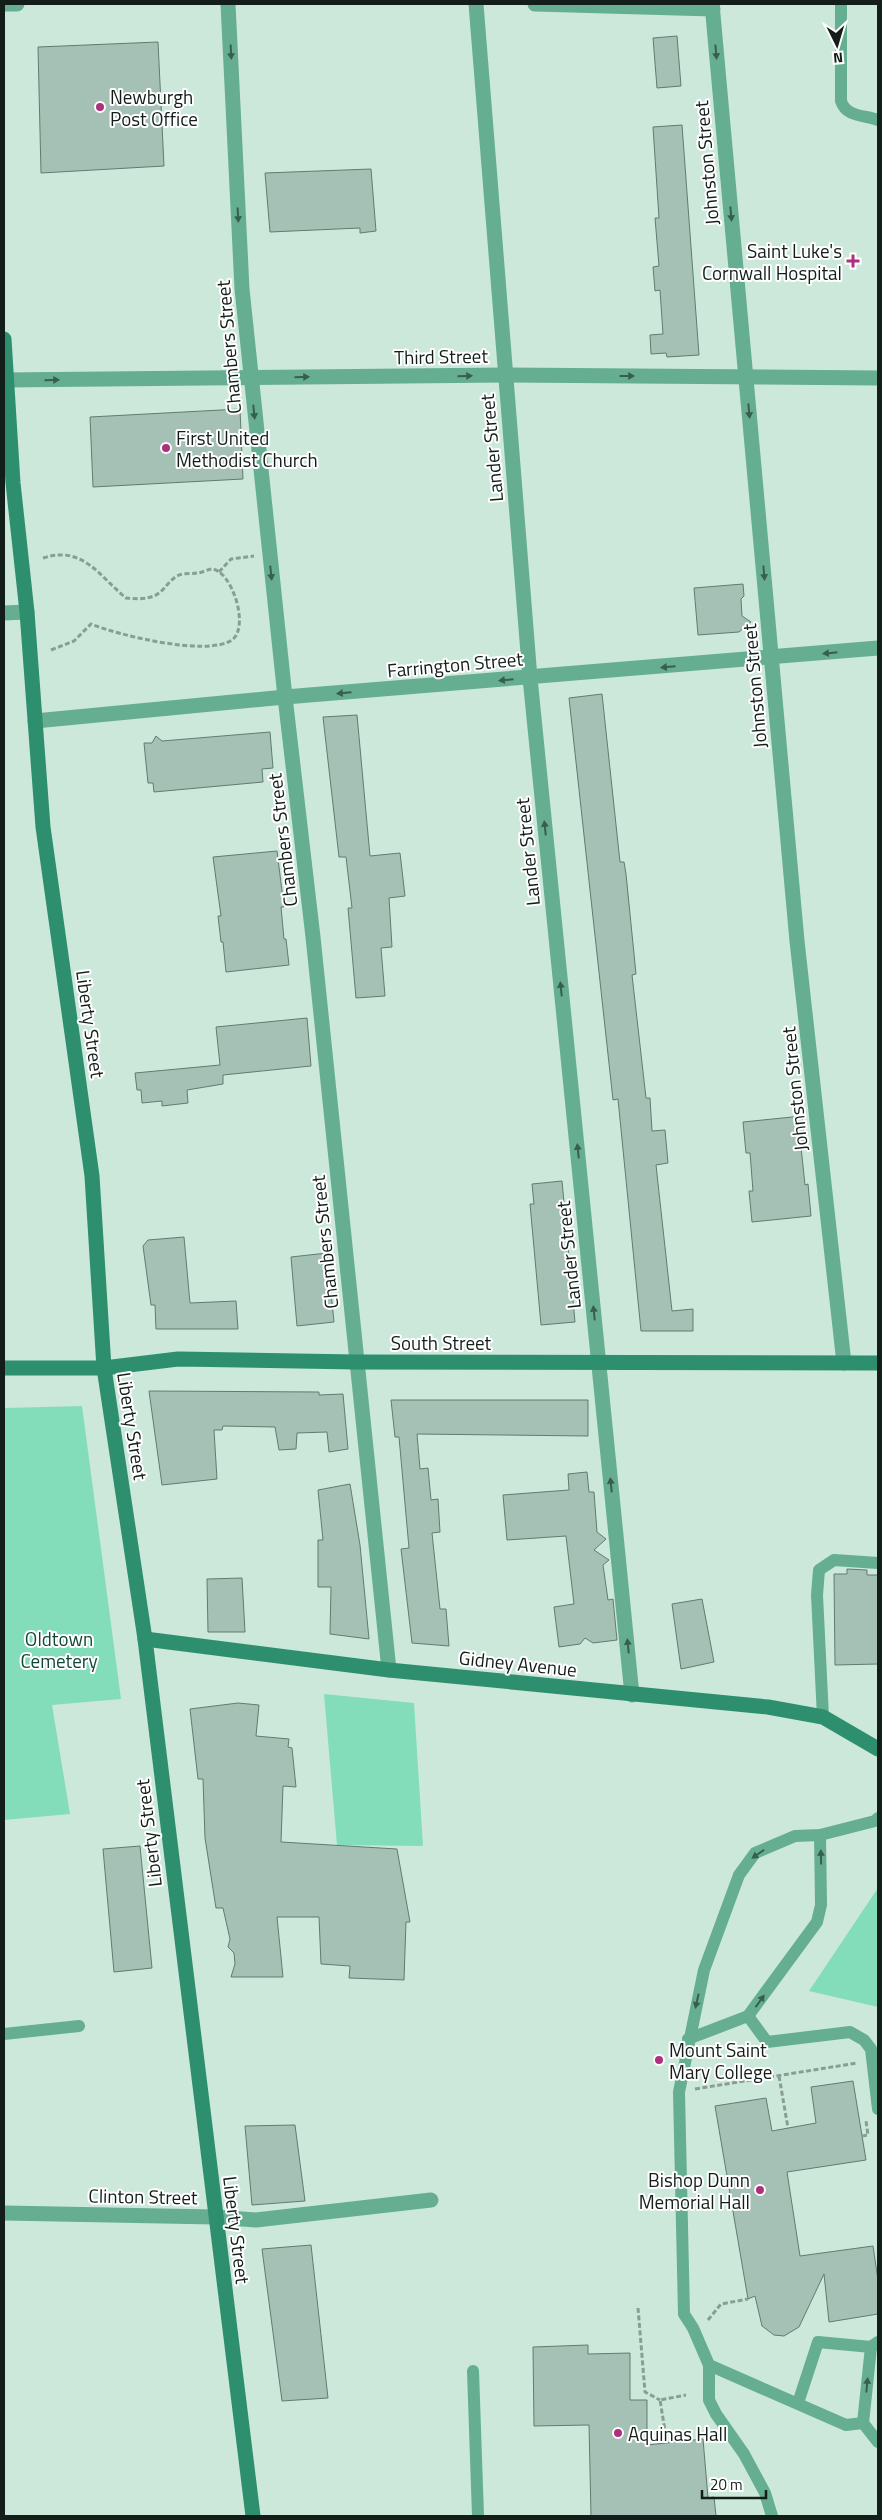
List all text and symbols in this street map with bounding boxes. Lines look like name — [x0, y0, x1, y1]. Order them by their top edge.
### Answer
north arrow — [812, 20, 862, 70]
one-way arrow — [227, 45, 235, 61]
one-way arrow — [713, 45, 721, 61]
text: N — [832, 48, 844, 69]
place label: Newburgh Post Office — [110, 82, 198, 133]
street label: Johnston Street — [686, 99, 726, 226]
marker: Newburgh Post Office — [94, 101, 106, 113]
one-way arrow — [727, 206, 735, 222]
one-way arrow — [235, 207, 243, 223]
place label: Saint Luke's Cornwall Hospital — [702, 236, 842, 287]
marker: Saint Luke's Cornwall Hospital — [846, 254, 860, 268]
street label: Chambers Street — [208, 279, 248, 415]
street label: Third Street — [394, 341, 489, 371]
one-way arrow — [457, 371, 473, 379]
one-way arrow — [620, 372, 636, 380]
one-way arrow — [295, 373, 311, 381]
one-way arrow — [45, 376, 61, 384]
street label: Lander Street — [472, 393, 510, 503]
one-way arrow — [745, 403, 753, 419]
one-way arrow — [250, 404, 258, 420]
place label: First United Methodist Church — [176, 423, 318, 474]
marker: First United Methodist Church — [160, 442, 172, 454]
one-way arrow — [267, 565, 275, 581]
one-way arrow — [760, 565, 768, 581]
street label: Johnston Street — [734, 622, 774, 749]
street label: Farrington Street — [386, 644, 524, 684]
one-way arrow — [821, 649, 837, 657]
one-way arrow — [660, 663, 676, 671]
one-way arrow — [498, 676, 514, 684]
one-way arrow — [336, 689, 352, 697]
street label: Chambers Street — [259, 771, 305, 908]
street label: Lander Street — [507, 796, 547, 907]
one-way arrow — [541, 819, 549, 835]
street label: Liberty Street — [69, 968, 113, 1080]
one-way arrow — [557, 981, 565, 997]
street label: Johnston Street — [773, 1025, 815, 1153]
one-way arrow — [574, 1143, 582, 1159]
street label: Chambers Street — [303, 1173, 345, 1310]
street label: Lander Street — [548, 1199, 588, 1310]
one-way arrow — [590, 1304, 598, 1320]
street label: South Street — [391, 1328, 492, 1357]
street label: Liberty Street — [110, 1370, 156, 1482]
one-way arrow — [607, 1476, 615, 1492]
park label: Oldtown Cemetery — [20, 1624, 98, 1675]
one-way arrow — [623, 1638, 631, 1654]
street label: Gidney Avenue — [458, 1642, 578, 1684]
street label: Liberty Street — [127, 1777, 169, 1889]
one-way arrow — [751, 1849, 765, 1858]
one-way arrow — [816, 1849, 824, 1865]
one-way arrow — [693, 1994, 701, 2009]
one-way arrow — [755, 1994, 765, 2007]
place label: Mount Saint Mary College — [669, 2035, 772, 2086]
marker: Mount Saint Mary College — [653, 2054, 665, 2066]
place label: Bishop Dunn Memorial Hall — [639, 2165, 750, 2216]
street label: Liberty Street — [216, 2174, 258, 2286]
street label: Clinton Street — [88, 2181, 198, 2211]
marker: Bishop Dunn Memorial Hall — [754, 2184, 766, 2196]
one-way arrow — [863, 2377, 871, 2393]
place label: Aquinas Hall — [628, 2419, 727, 2448]
marker: Aquinas Hall — [612, 2427, 624, 2439]
scale bar — [702, 2468, 766, 2500]
text: 20 m — [710, 2473, 743, 2496]

